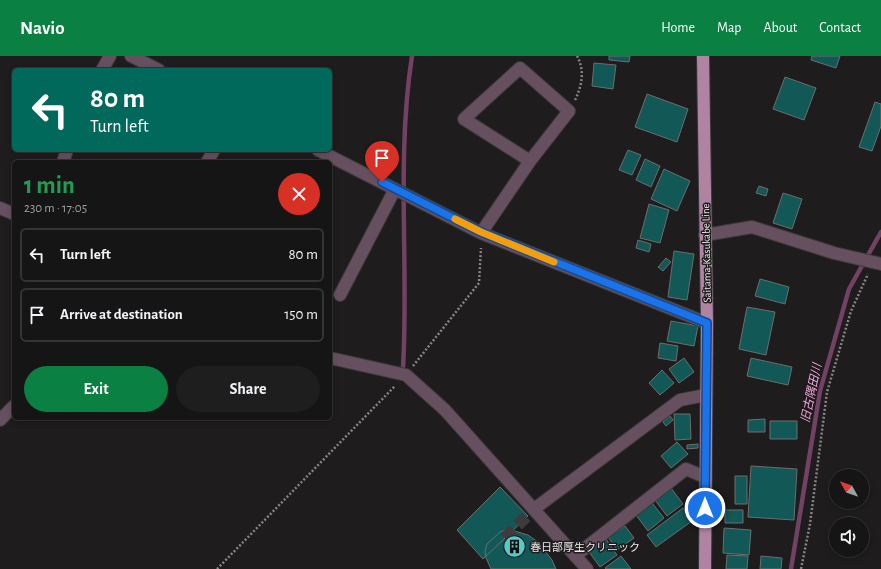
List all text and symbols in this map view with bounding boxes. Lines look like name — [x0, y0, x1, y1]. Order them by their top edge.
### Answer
text: Navio — [20, 19, 65, 38]
text: Home — [661, 21, 695, 35]
text: Map — [717, 21, 741, 35]
text: About — [763, 21, 797, 35]
text: Contact — [819, 21, 861, 35]
icon: left — [24, 84, 76, 136]
text: 80 m — [90, 85, 145, 113]
text: Turn left — [90, 118, 149, 136]
pin — [365, 141, 399, 182]
icon: arrive — [371, 147, 393, 169]
button: close — [278, 173, 320, 215]
text: 1 min — [24, 174, 75, 198]
text: 230 m · 17:05 — [24, 202, 87, 215]
street label: Saitama-Kasukabe Line — [700, 203, 713, 303]
icon: left — [26, 244, 48, 266]
text: Turn left — [60, 247, 111, 262]
text: 80 m — [288, 247, 318, 262]
icon: arrive — [26, 304, 48, 326]
text: Arrive at destination — [60, 307, 183, 322]
text: 150 m — [284, 307, 318, 322]
water label: 旧古隅田川 — [798, 360, 824, 424]
button: Exit — [24, 366, 168, 412]
button: Share — [176, 366, 320, 412]
north arrow — [829, 469, 869, 509]
map controls — [829, 469, 869, 557]
position arrow — [684, 487, 726, 529]
button: sound — [829, 517, 869, 557]
building icon: 春日部厚生クリニック — [501, 534, 527, 560]
place label: 春日部厚生クリニック — [530, 541, 640, 553]

